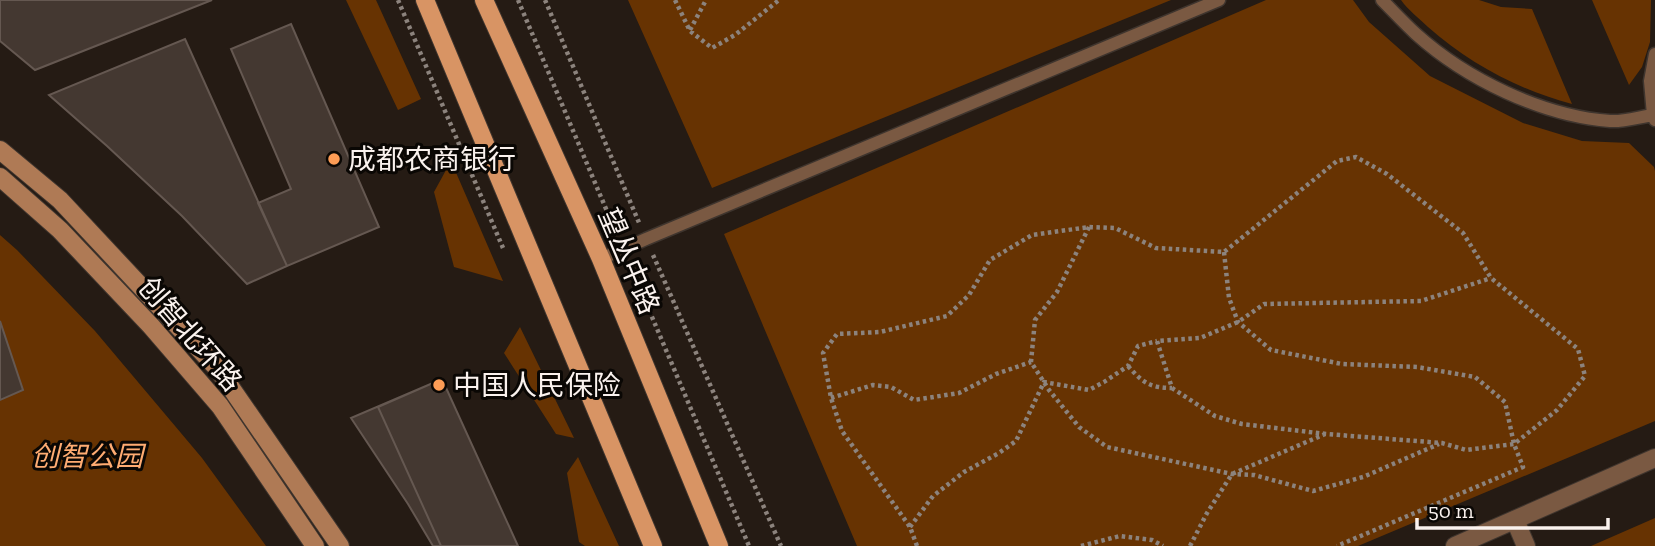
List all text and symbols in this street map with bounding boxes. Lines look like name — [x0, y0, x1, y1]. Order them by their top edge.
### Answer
place label: 成都农商银行 — [348, 143, 516, 176]
marker: 成都农商银行 — [326, 151, 342, 167]
street label: 望丛中路 — [592, 203, 666, 319]
street label: 创智北环路 — [132, 270, 248, 398]
place label: 中国人民保险 — [453, 369, 621, 402]
marker: 中国人民保险 — [431, 377, 447, 393]
park label: 创智公园 — [31, 440, 147, 473]
scale bar — [1417, 486, 1608, 530]
text: 50 m — [1428, 498, 1474, 523]

